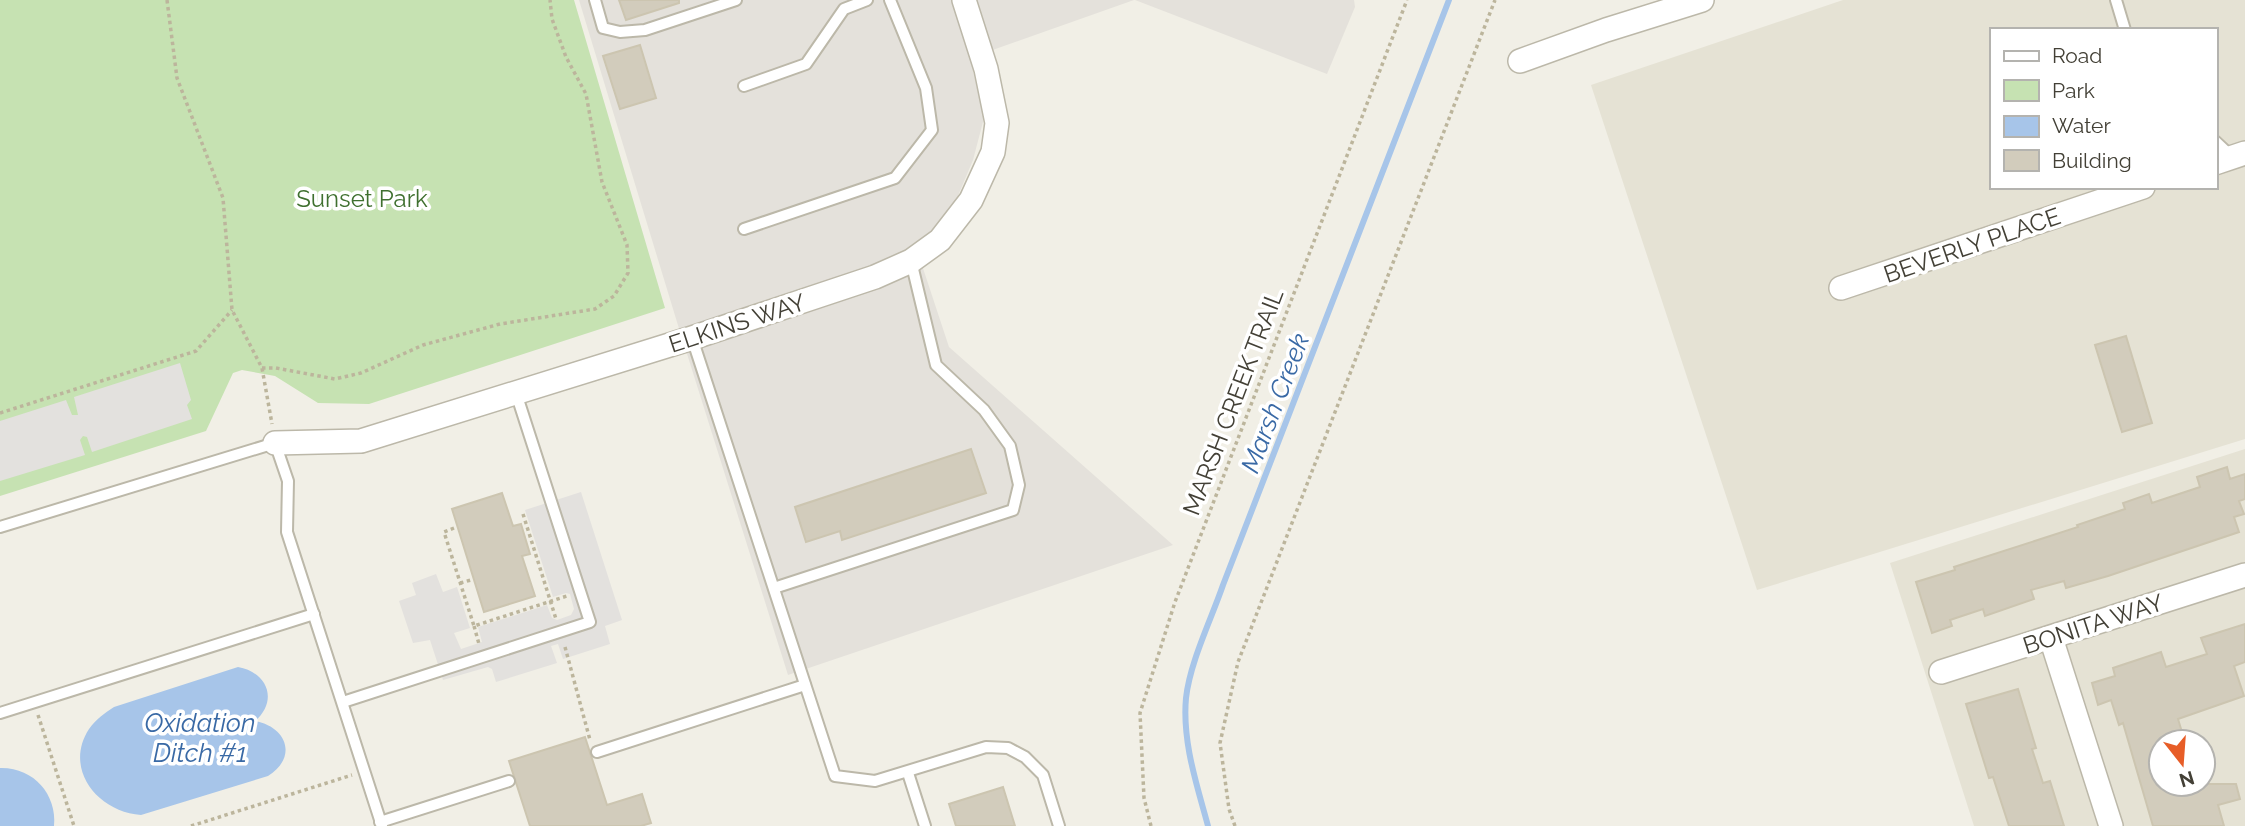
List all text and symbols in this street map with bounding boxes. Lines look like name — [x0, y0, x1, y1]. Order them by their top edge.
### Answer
legend — [1990, 28, 2217, 189]
text: Road — [2052, 43, 2102, 68]
text: Park — [2052, 78, 2095, 103]
text: Water — [2052, 113, 2111, 138]
text: Building — [2052, 148, 2132, 173]
park label: Sunset Park — [296, 184, 428, 213]
street label: BEVERLY PLACE — [1880, 201, 2064, 289]
street label: MARSH CREEK TRAIL — [1177, 285, 1289, 519]
street label: ELKINS WAY — [665, 287, 809, 359]
water label: Marsh Creek — [1235, 329, 1315, 477]
street label: BONITA WAY — [2019, 588, 2167, 660]
water label: Oxidation Ditch #1 — [145, 708, 255, 768]
north arrow — [2147, 728, 2217, 798]
text: N — [2177, 767, 2197, 792]

